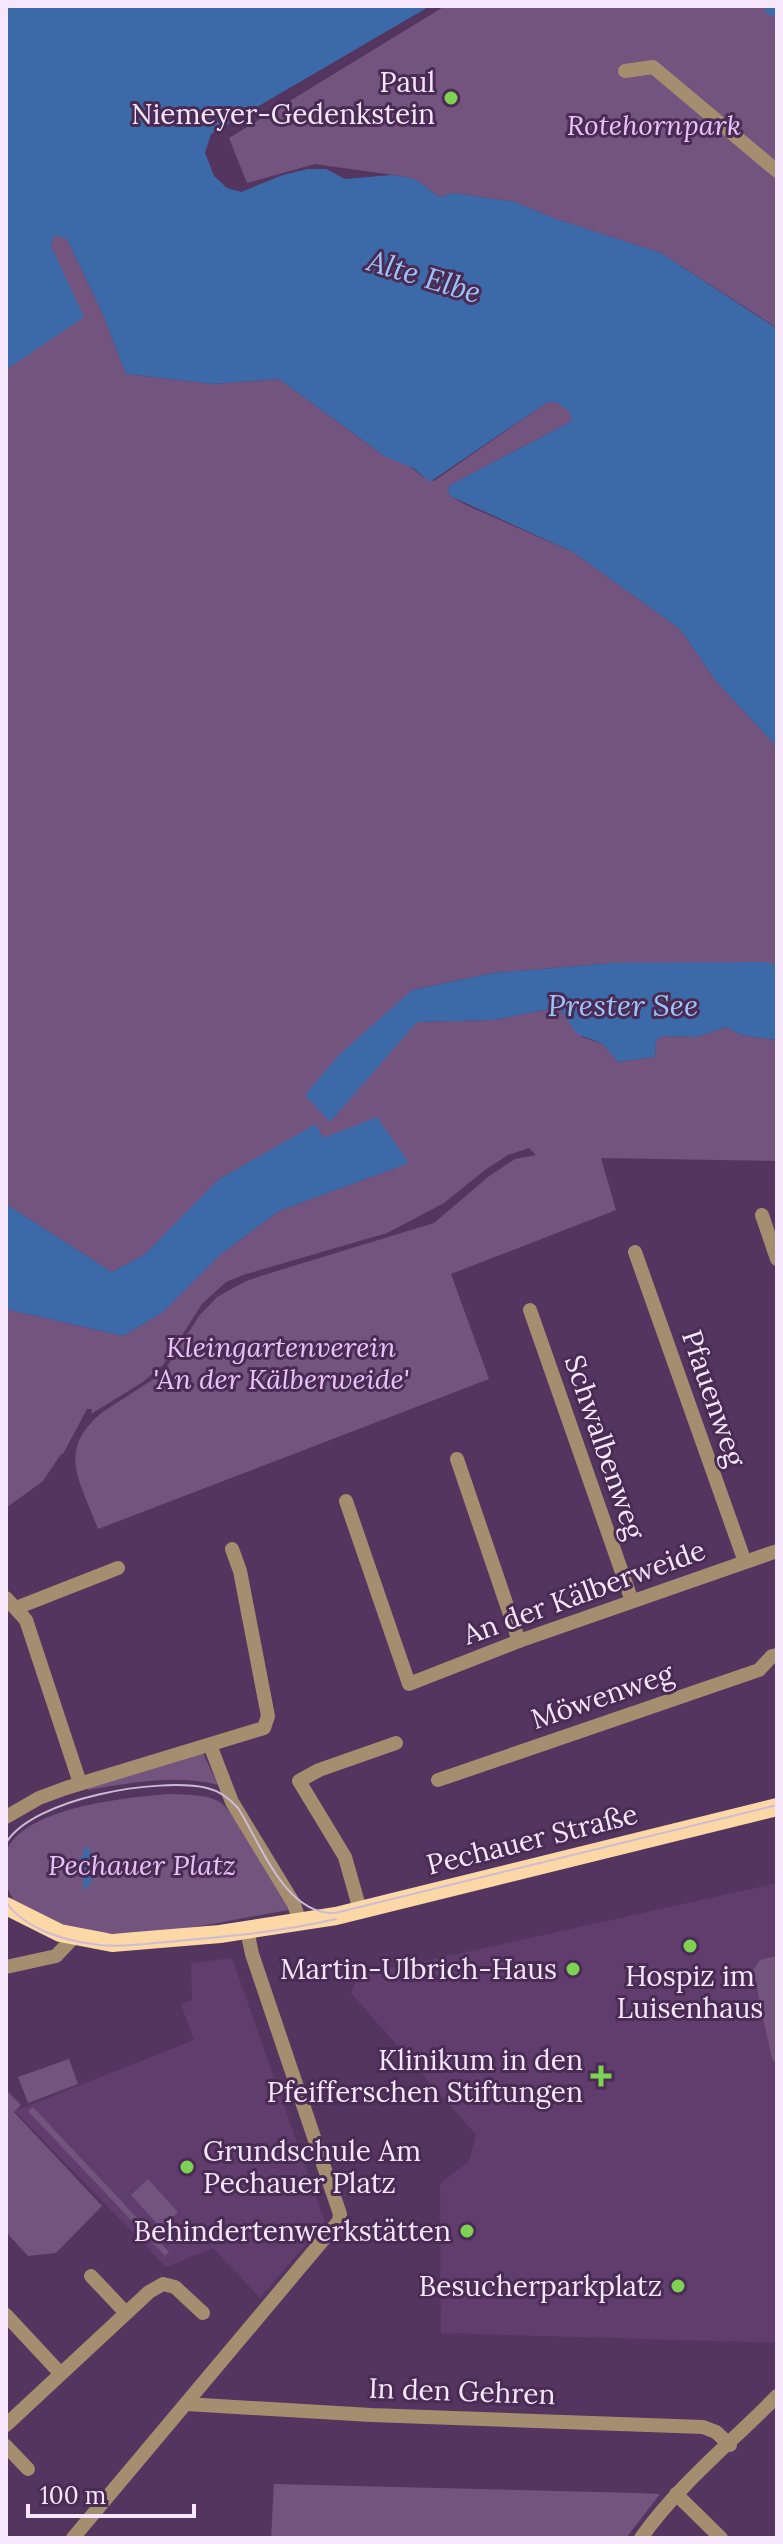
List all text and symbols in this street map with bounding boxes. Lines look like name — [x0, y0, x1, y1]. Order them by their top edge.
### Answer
place label: Paul Niemeyer-Gedenkstein — [131, 64, 435, 132]
marker: Paul Niemeyer-Gedenkstein — [442, 89, 460, 107]
park label: Rotehornpark — [567, 107, 741, 143]
water label: Alte Elbe — [362, 240, 486, 311]
water label: Prester See — [548, 986, 698, 1024]
street label: Pfauenweg — [674, 1325, 754, 1471]
park label: Kleingartenverein 'An der Kälberweide' — [153, 1329, 409, 1397]
street label: Schwalbenweg — [557, 1350, 653, 1544]
street label: An der Kälberweide — [457, 1531, 710, 1653]
street label: Möwenweg — [526, 1655, 678, 1737]
street label: Pechauer Straße — [423, 1795, 641, 1883]
park label: Pechauer Platz — [48, 1847, 236, 1883]
marker: Hospiz im Luisenhaus — [681, 1937, 699, 1955]
place label: Martin-Ulbrich-Haus — [280, 1951, 557, 1987]
place label: Hospiz im Luisenhaus — [617, 1958, 763, 2026]
marker: Martin-Ulbrich-Haus — [564, 1960, 582, 1978]
place label: Klinikum in den Pfeifferschen Stiftungen — [267, 2042, 583, 2110]
marker: Klinikum in den Pfeifferschen Stiftungen — [590, 2065, 612, 2087]
place label: Grundschule Am Pechauer Platz — [203, 2133, 421, 2201]
marker: Grundschule Am Pechauer Platz — [178, 2158, 196, 2176]
place label: Behindertenwerkstätten — [134, 2213, 451, 2249]
marker: Behindertenwerkstätten — [458, 2222, 476, 2240]
place label: Besucherparkplatz — [419, 2268, 662, 2304]
marker: Besucherparkplatz — [669, 2277, 687, 2295]
street label: In den Gehren — [368, 2370, 556, 2412]
scale bar — [28, 2468, 194, 2518]
text: 100 m — [40, 2480, 106, 2511]

